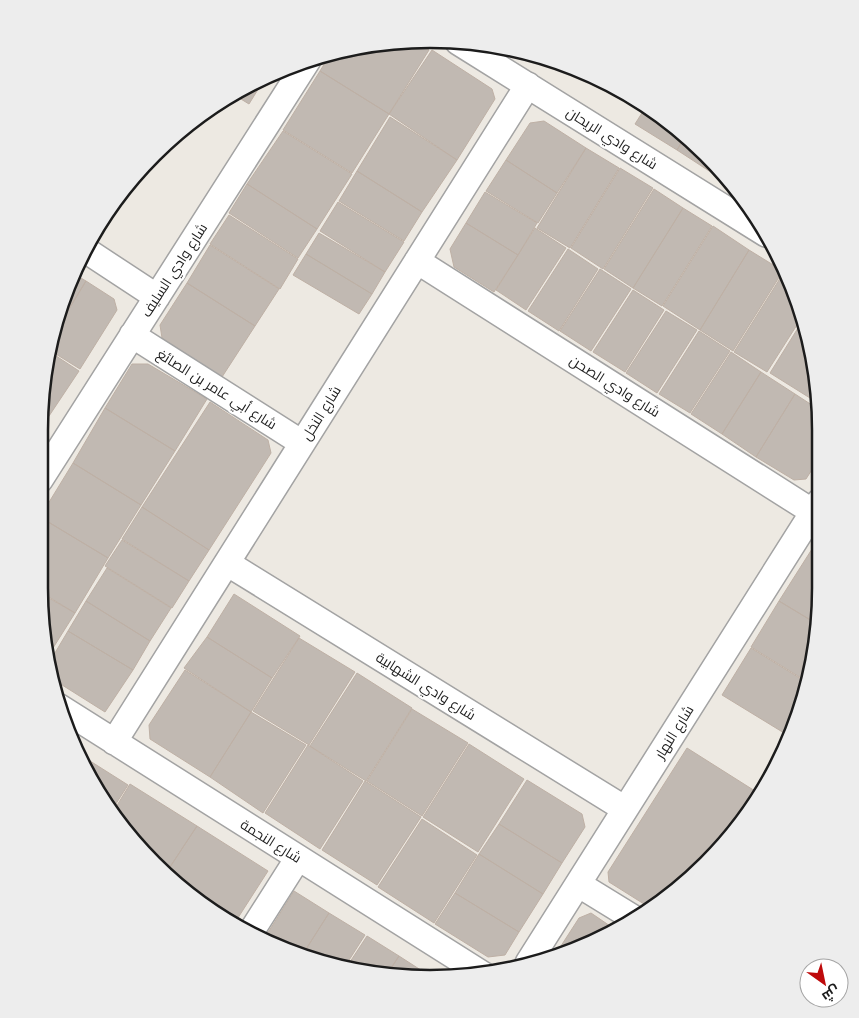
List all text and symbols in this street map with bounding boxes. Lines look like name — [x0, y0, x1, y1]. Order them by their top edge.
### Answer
street label: شارع وادي الريحان — [561, 104, 660, 176]
street label: شارع وادي السليف — [138, 220, 214, 322]
street label: شارع أبي عامر بن الصائغ — [152, 345, 280, 436]
street label: شارع وادي الصحن — [565, 352, 663, 424]
street label: شارع النخل — [298, 383, 345, 444]
street label: شارع وادي الشهابية — [371, 649, 479, 727]
street label: شارع النهار — [651, 702, 697, 763]
street label: شارع النجمة — [237, 816, 304, 867]
north arrow — [799, 958, 849, 1008]
text: ش — [819, 981, 843, 1006]

